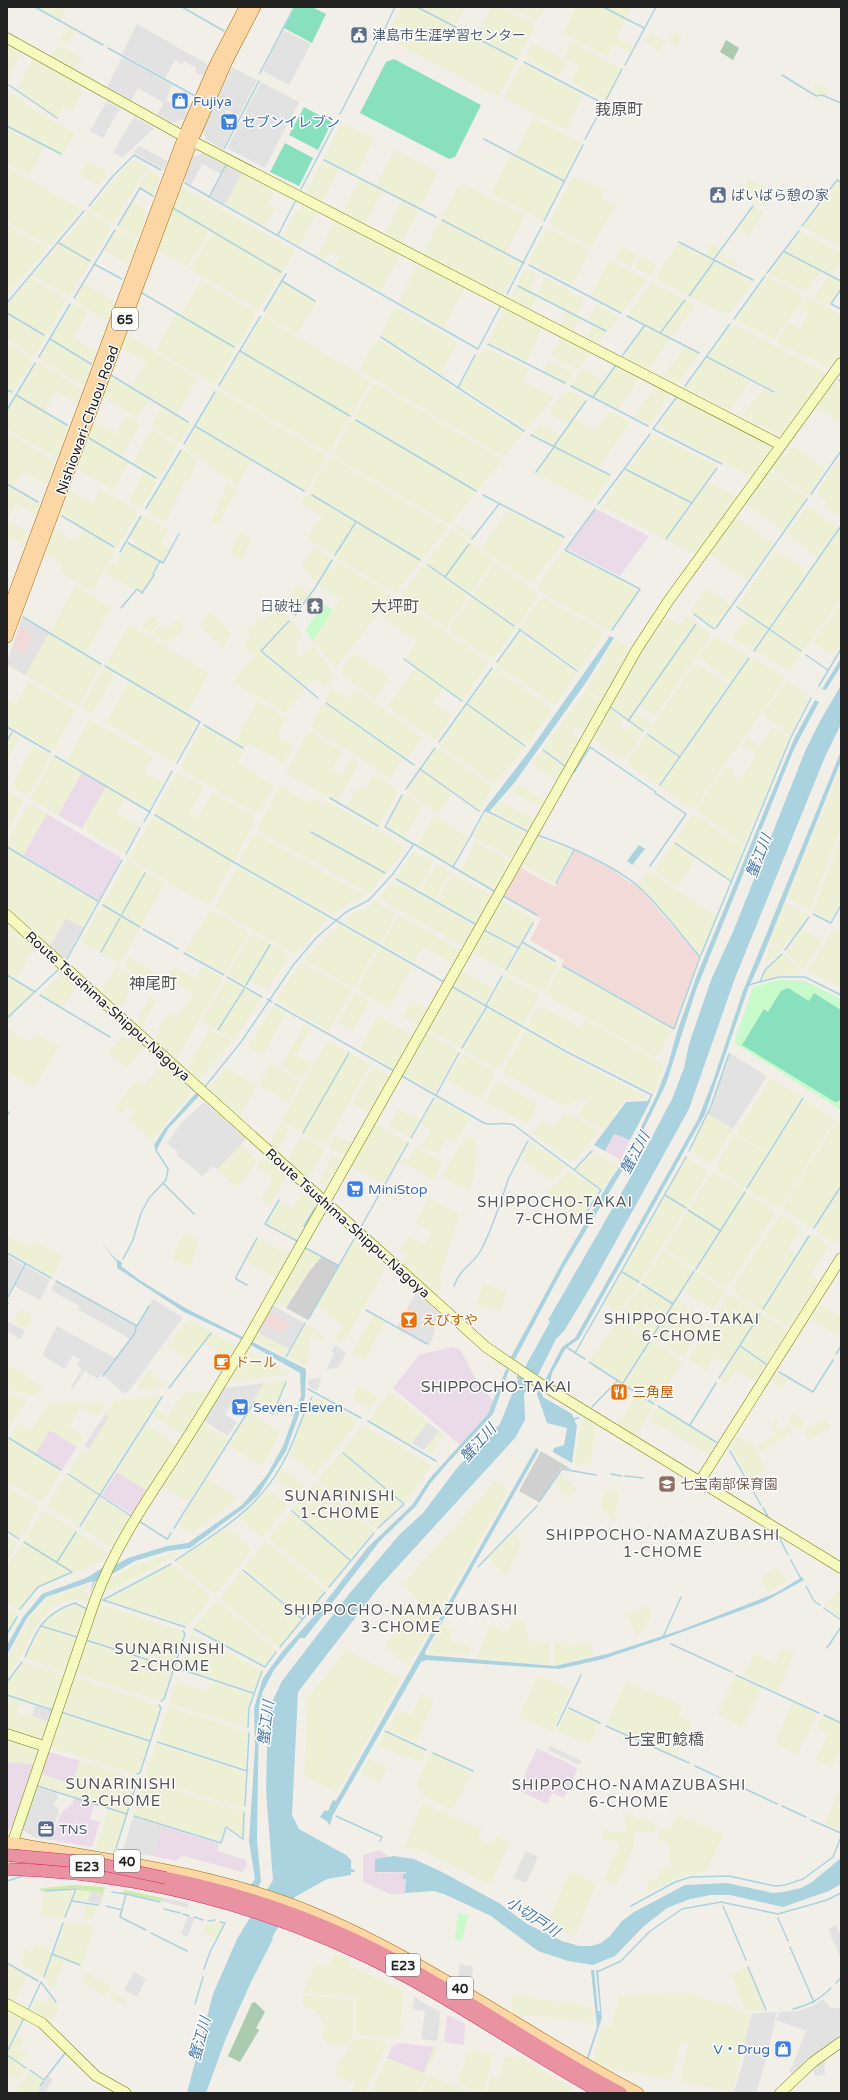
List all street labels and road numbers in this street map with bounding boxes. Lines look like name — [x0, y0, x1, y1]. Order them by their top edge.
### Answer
road number: 65 — [112, 308, 138, 330]
street label: Nishiowari-Chuou Road — [53, 343, 122, 497]
street label: Route Tsushima-Shippu-Nagoya — [22, 928, 193, 1085]
street label: Route Tsushima-Shippu-Nagoya — [262, 1145, 433, 1302]
road number: 40 — [114, 1850, 140, 1872]
road number: E23 — [70, 1855, 104, 1877]
road number: E23 — [386, 1954, 420, 1976]
road number: 40 — [447, 1977, 473, 1999]

